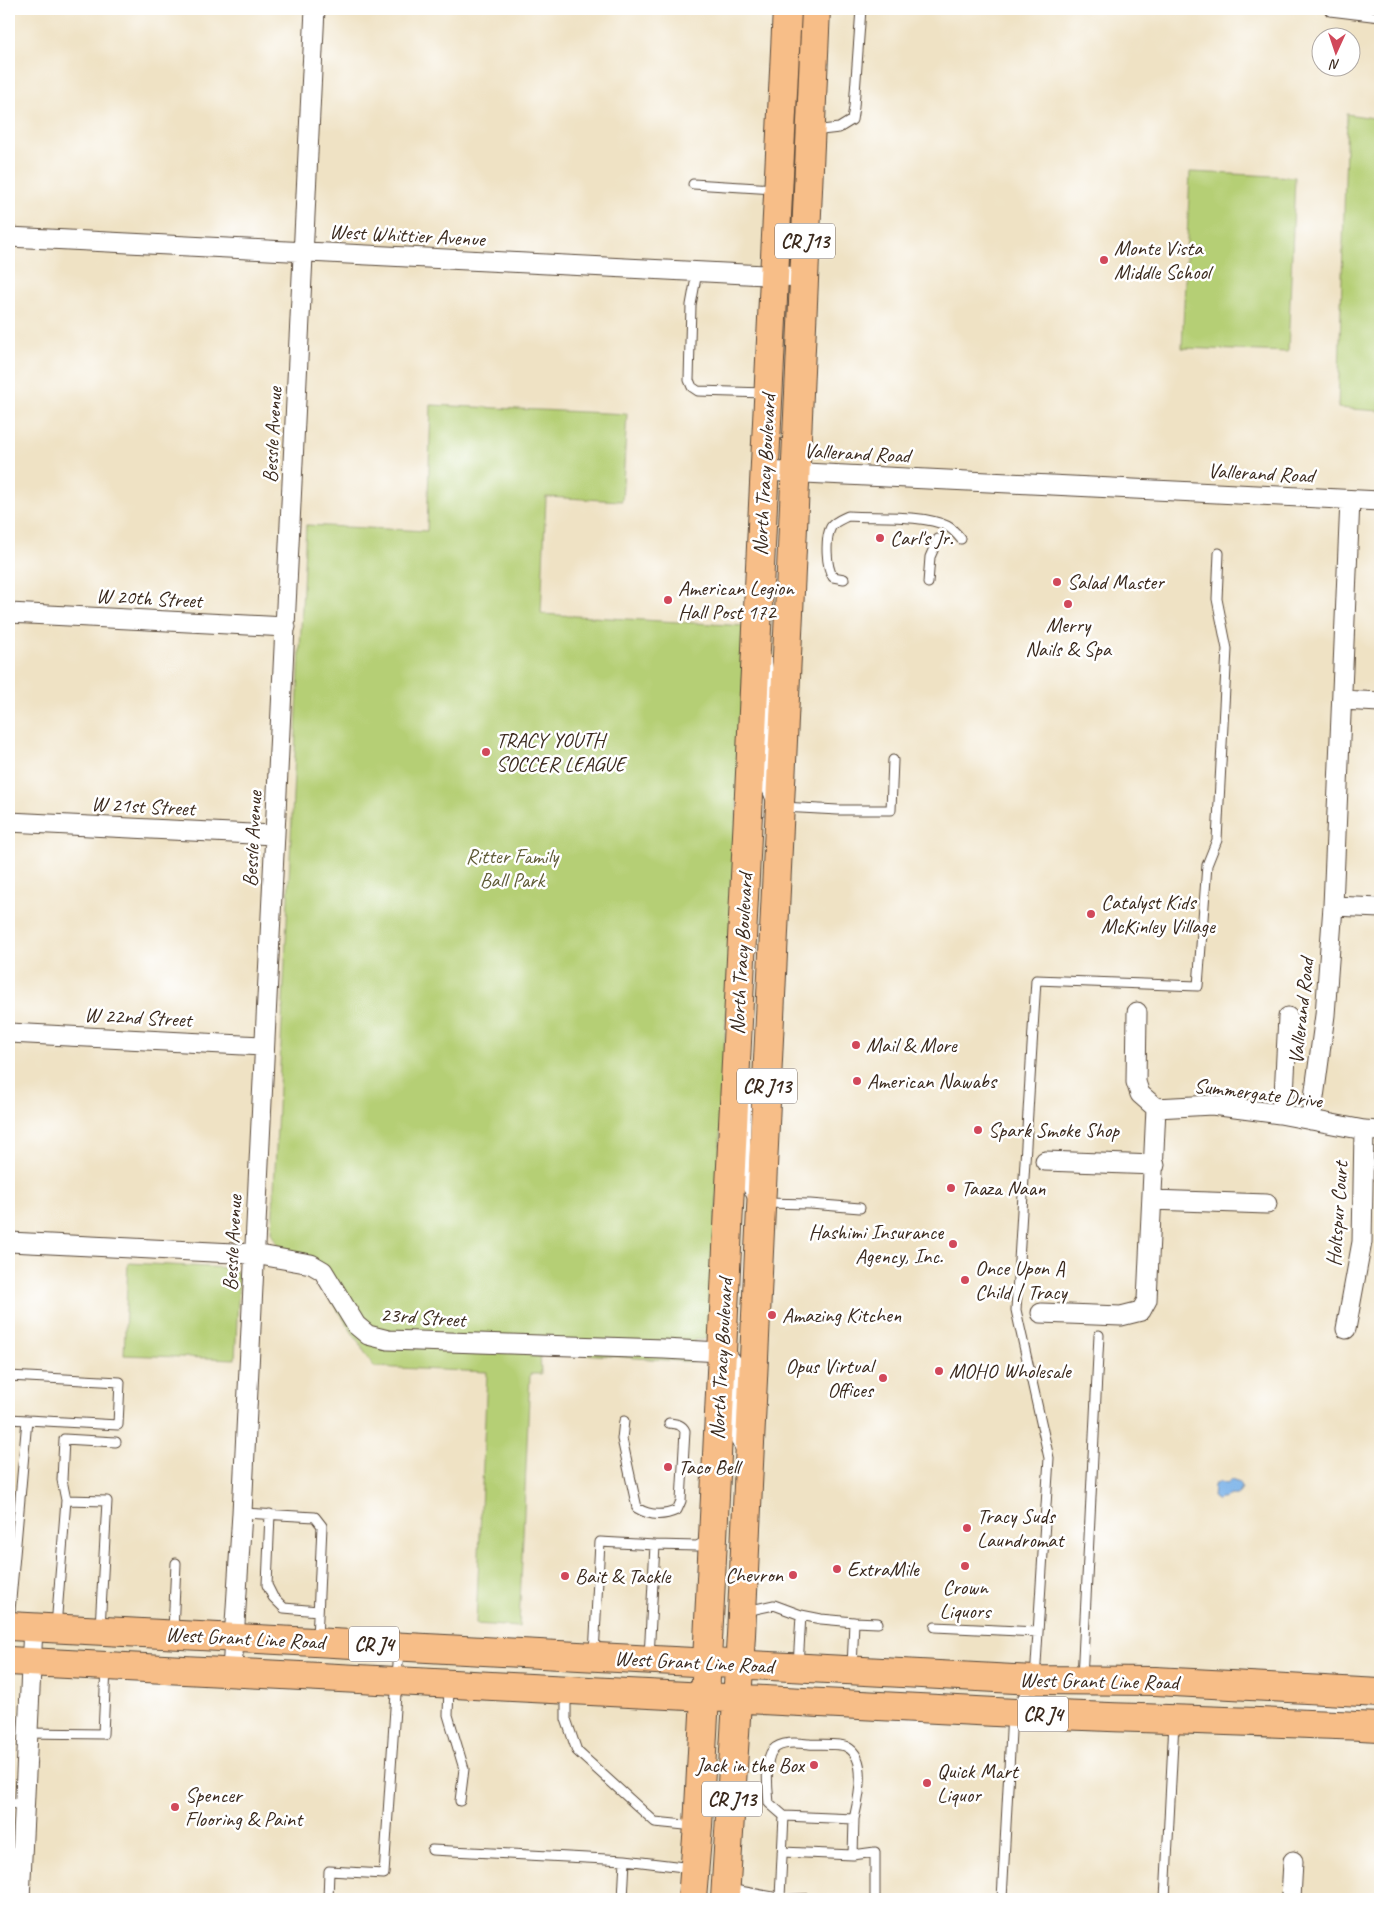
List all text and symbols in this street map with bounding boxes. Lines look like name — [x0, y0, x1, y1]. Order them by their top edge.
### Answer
north arrow — [1312, 28, 1362, 78]
text: N — [1328, 56, 1340, 73]
street label: West Whittier Avenue — [329, 218, 487, 252]
road number: CR J13 — [775, 224, 835, 258]
place label: Monte Vista Middle School — [1114, 235, 1214, 285]
marker: Monte Vista Middle School — [1098, 254, 1110, 266]
street label: Bessle Avenue — [257, 385, 288, 484]
street label: North Tracy Boulevard — [747, 390, 781, 556]
street label: Vallerand Road — [803, 437, 914, 469]
street label: Vallerand Road — [1207, 457, 1318, 489]
place label: Carl's Jr. — [890, 525, 954, 551]
marker: Carl's Jr. — [874, 532, 886, 544]
place label: Salad Master — [1067, 569, 1165, 595]
place label: American Legion Hall Post 172 — [678, 575, 795, 625]
marker: Salad Master — [1051, 576, 1063, 588]
street label: W 20th Street — [95, 582, 205, 614]
marker: American Legion Hall Post 172 — [662, 594, 674, 606]
marker: Merry Nails & Spa — [1062, 598, 1074, 610]
place label: Merry Nails & Spa — [1025, 612, 1113, 662]
place label: TRACY YOUTH SOCCER LEAGUE — [496, 727, 628, 777]
marker: TRACY YOUTH SOCCER LEAGUE — [480, 746, 492, 758]
street label: Bessle Avenue — [237, 789, 268, 888]
street label: W 21st Street — [91, 790, 197, 822]
park label: Ritter Family Ball Park — [466, 843, 560, 893]
street label: North Tracy Boulevard — [724, 869, 758, 1035]
place label: Catalyst Kids McKinley Village — [1101, 889, 1216, 939]
marker: Catalyst Kids McKinley Village — [1085, 908, 1097, 920]
street label: Vallerand Road — [1283, 954, 1320, 1065]
street label: W 22nd Street — [84, 1001, 194, 1033]
place label: Mail & More — [866, 1032, 958, 1058]
marker: Mail & More — [850, 1039, 862, 1051]
road number: CR J13 — [737, 1068, 797, 1104]
place label: American Nawabs — [867, 1068, 998, 1094]
street label: Summergate Drive — [1192, 1072, 1325, 1114]
marker: American Nawabs — [851, 1075, 863, 1087]
place label: Spark Smoke Shop — [988, 1117, 1120, 1143]
marker: Spark Smoke Shop — [972, 1124, 984, 1136]
street label: Holtspur Court — [1320, 1159, 1354, 1267]
place label: Taaza Naan — [961, 1175, 1046, 1201]
marker: Taaza Naan — [945, 1182, 957, 1194]
street label: Bessle Avenue — [217, 1193, 248, 1292]
place label: Hashimi Insurance Agency, Inc. — [808, 1219, 944, 1269]
marker: Hashimi Insurance Agency, Inc. — [947, 1238, 959, 1250]
place label: Once Upon A Child | Tracy — [975, 1255, 1068, 1305]
street label: North Tracy Boulevard — [704, 1274, 738, 1440]
marker: Once Upon A Child | Tracy — [959, 1274, 971, 1286]
street label: 23rd Street — [380, 1301, 468, 1333]
place label: Amazing Kitchen — [782, 1302, 902, 1328]
marker: Amazing Kitchen — [766, 1309, 778, 1321]
place label: Opus Virtual Offices — [785, 1353, 876, 1403]
place label: MOHO Wholesale — [949, 1358, 1073, 1384]
marker: MOHO Wholesale — [933, 1365, 945, 1377]
marker: Opus Virtual Offices — [877, 1372, 889, 1384]
place label: Taco Bell — [678, 1454, 743, 1480]
marker: Taco Bell — [662, 1461, 674, 1473]
place label: Tracy Suds Laundromat — [977, 1503, 1066, 1553]
marker: Tracy Suds Laundromat — [961, 1522, 973, 1534]
place label: ExtraMile — [847, 1556, 920, 1582]
marker: Crown Liquors — [959, 1560, 971, 1572]
place label: Chevron — [725, 1562, 784, 1588]
place label: Bait & Tackle — [575, 1563, 672, 1589]
marker: ExtraMile — [831, 1563, 843, 1575]
marker: Chevron — [787, 1569, 799, 1581]
marker: Bait & Tackle — [559, 1570, 571, 1582]
place label: Crown Liquors — [940, 1574, 992, 1624]
street label: West Grant Line Road — [165, 1621, 329, 1655]
road number: CR J4 — [349, 1626, 399, 1662]
street label: West Grant Line Road — [614, 1645, 778, 1679]
street label: West Grant Line Road — [1019, 1667, 1182, 1695]
road number: CR J4 — [1018, 1696, 1068, 1732]
place label: Jack in the Box — [695, 1752, 806, 1778]
place label: Quick Mart Liquor — [937, 1758, 1020, 1808]
marker: Jack in the Box — [808, 1759, 820, 1771]
marker: Quick Mart Liquor — [921, 1777, 933, 1789]
place label: Spencer Flooring & Paint — [185, 1782, 304, 1832]
road number: CR J13 — [702, 1782, 762, 1816]
marker: Spencer Flooring & Paint — [169, 1801, 181, 1813]

